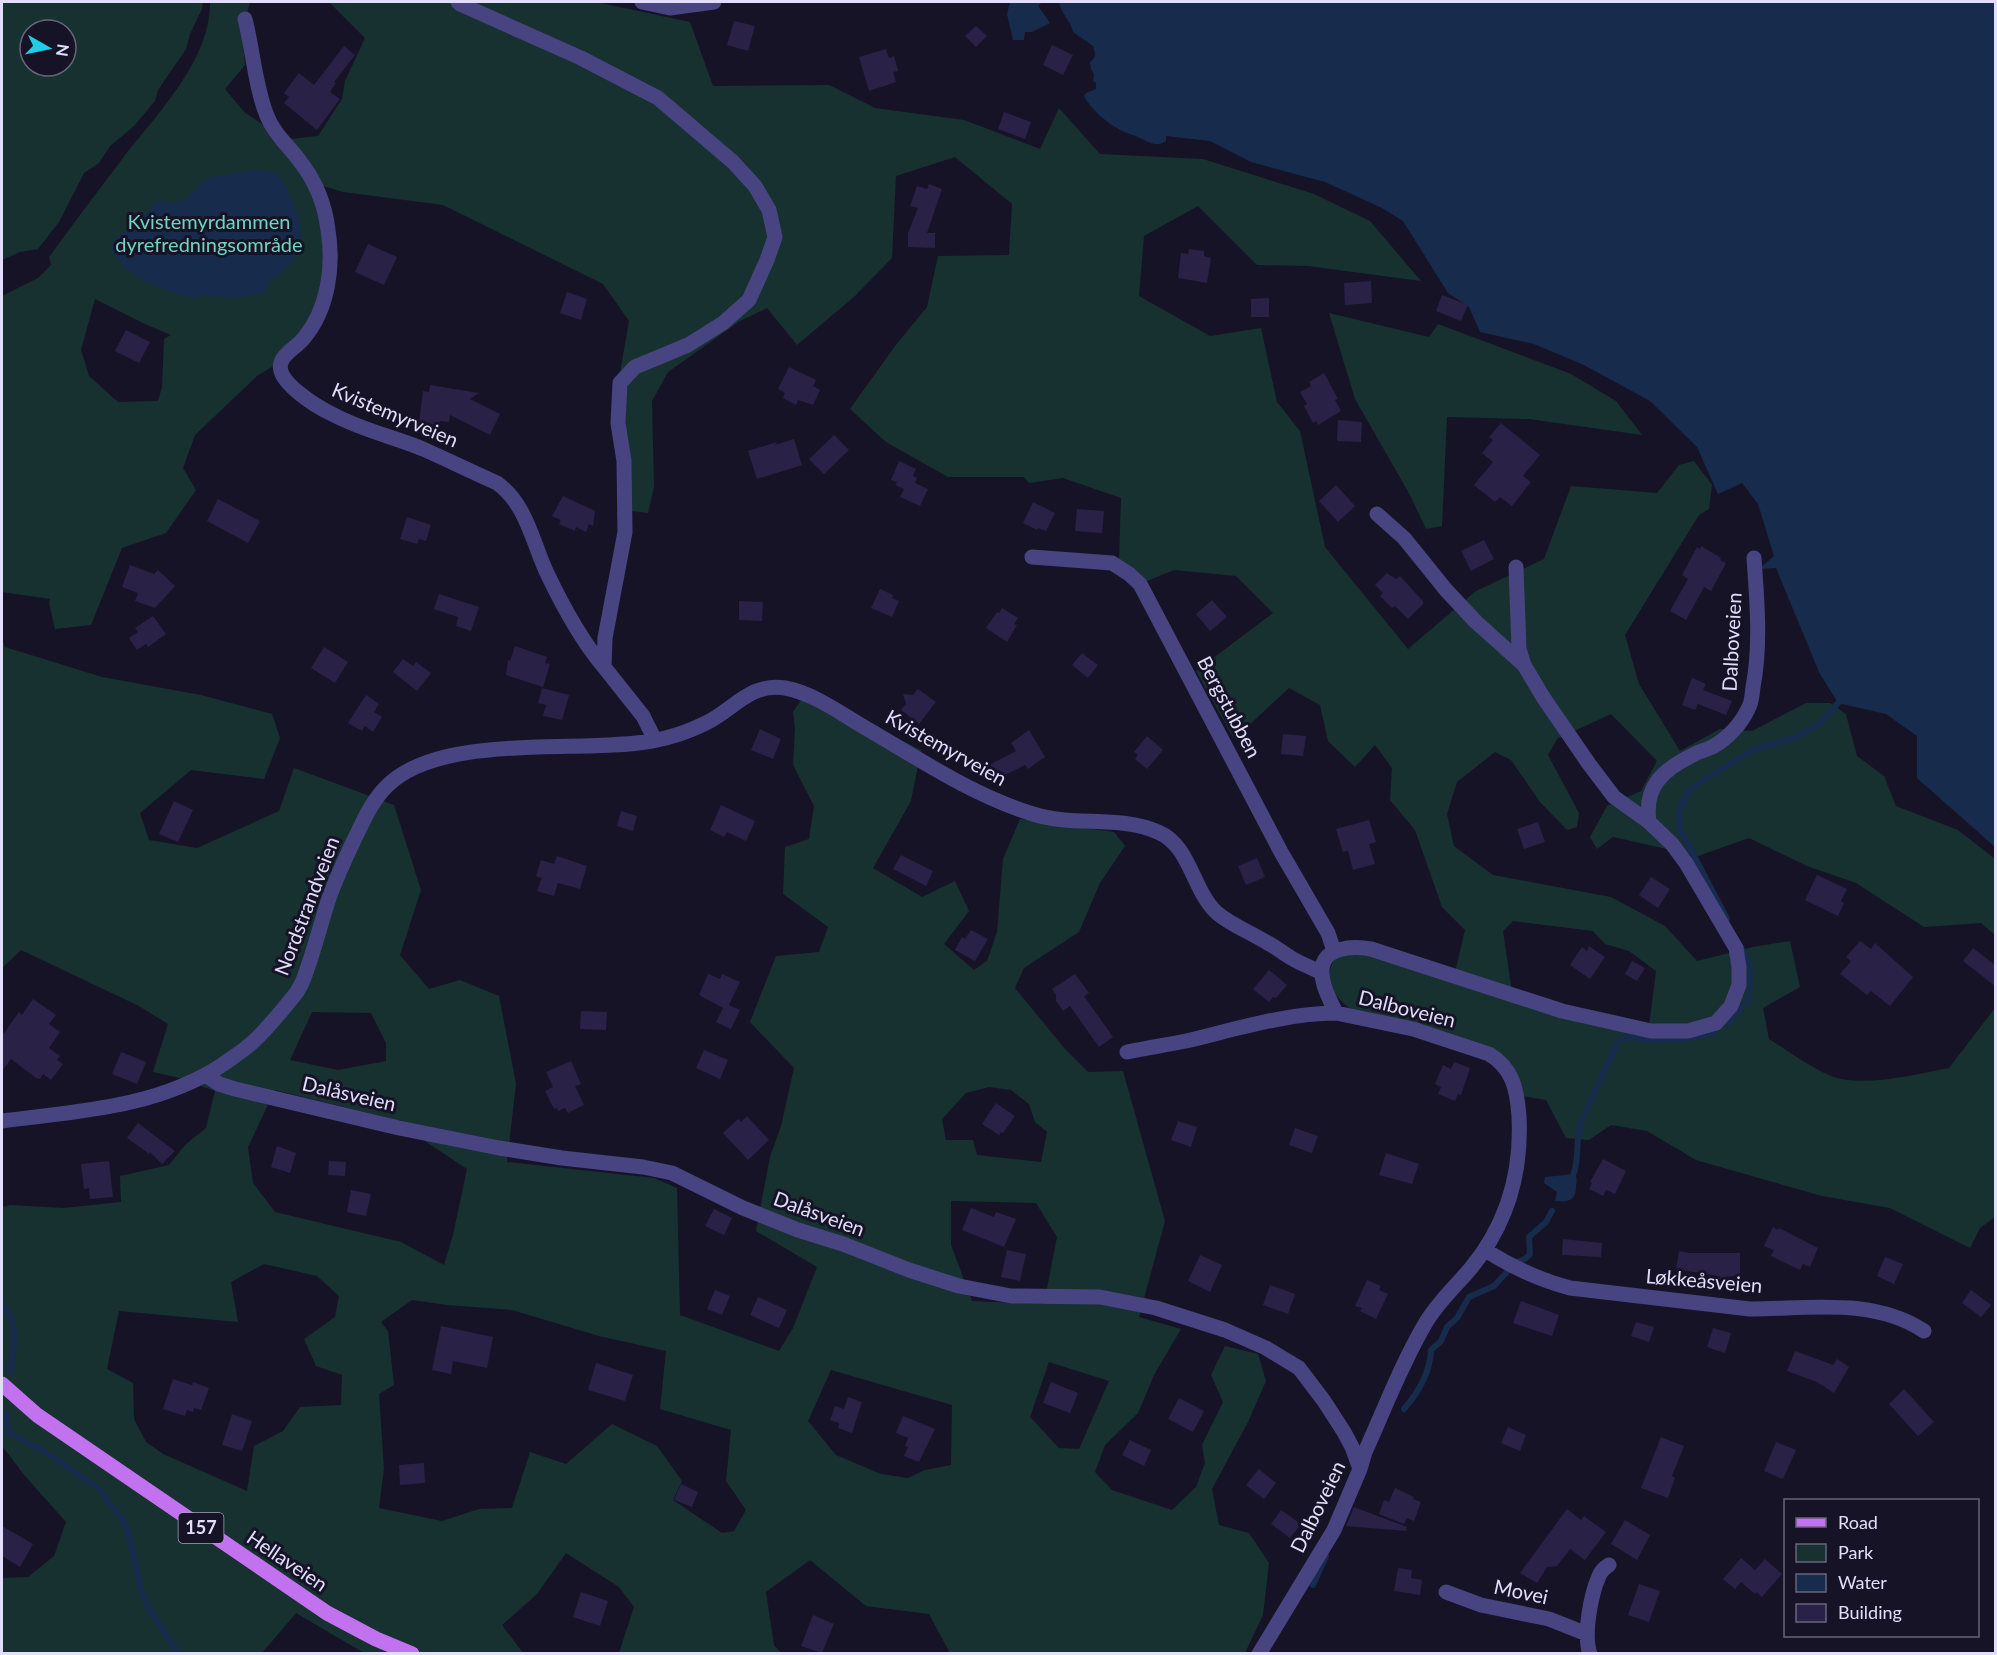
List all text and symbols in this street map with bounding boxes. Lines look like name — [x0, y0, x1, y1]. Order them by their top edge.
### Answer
north arrow — [18, 18, 78, 78]
text: N — [53, 43, 74, 58]
park label: Kvistemyrdammen dyrefredningsområde — [115, 209, 303, 256]
street label: Kvistemyrveien — [329, 377, 462, 451]
street label: Dalboveien — [1716, 592, 1746, 692]
street label: Bergstubben — [1193, 652, 1267, 762]
street label: Kvistemyrveien — [882, 704, 1011, 790]
street label: Nordstrandveien — [269, 833, 344, 978]
street label: Dalboveien — [1356, 984, 1458, 1032]
street label: Dalåsveien — [300, 1071, 398, 1115]
street label: Dalåsveien — [771, 1186, 868, 1241]
street label: Løkkeåsveien — [1645, 1263, 1763, 1297]
street label: Dalboveien — [1285, 1457, 1350, 1556]
legend — [1784, 1499, 1979, 1637]
text: Road — [1838, 1511, 1878, 1533]
road number: 157 — [178, 1513, 224, 1543]
street label: Hellaveien — [243, 1525, 332, 1596]
text: Park — [1838, 1541, 1874, 1563]
text: Water — [1838, 1571, 1887, 1593]
street label: Movei — [1492, 1574, 1550, 1608]
text: Building — [1838, 1601, 1902, 1623]

